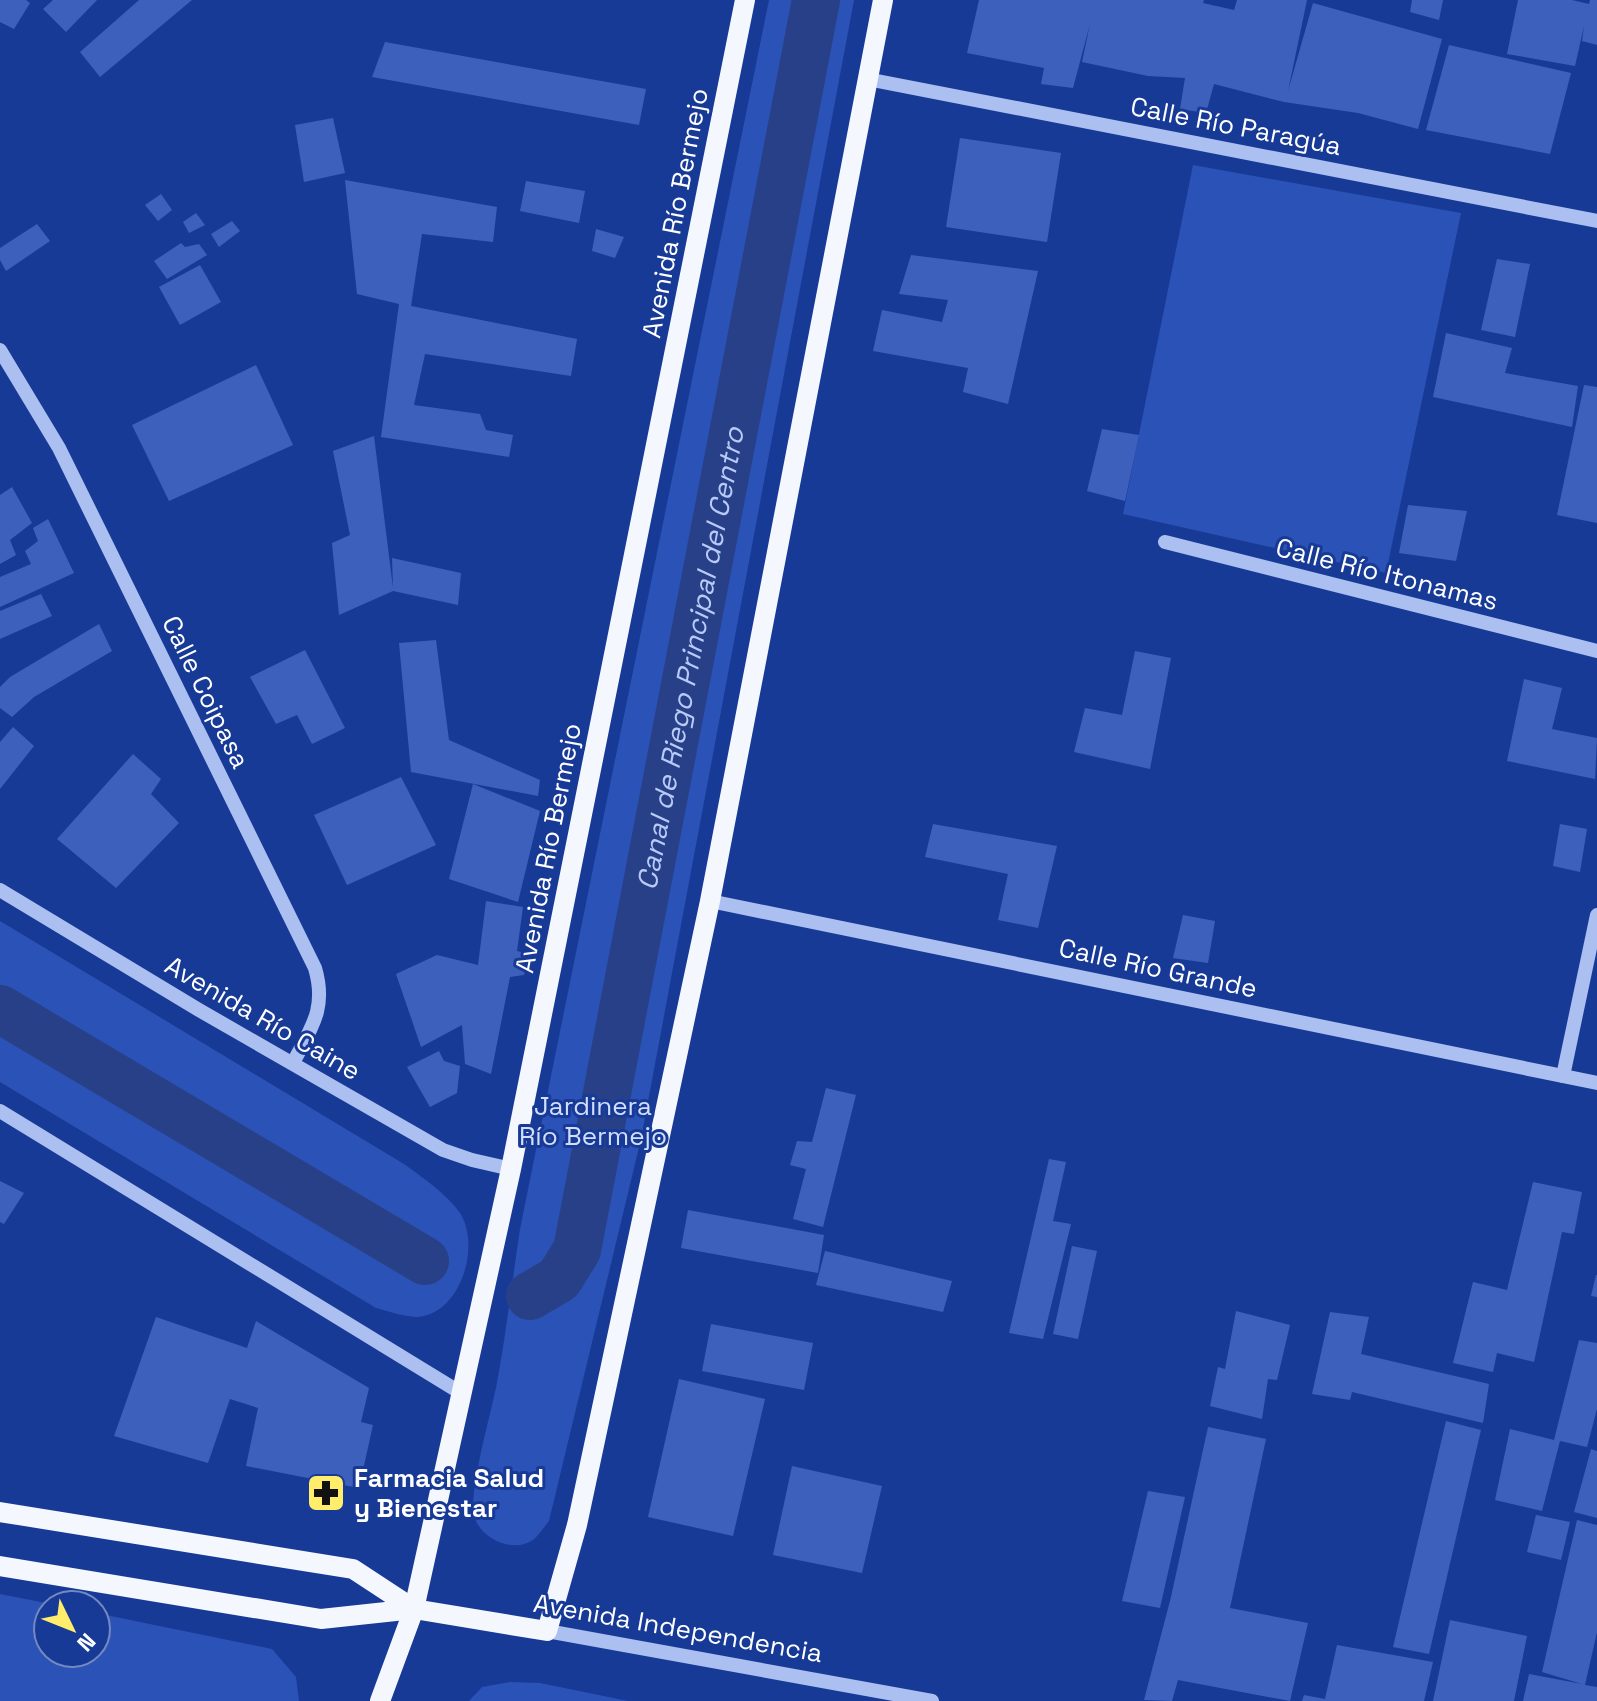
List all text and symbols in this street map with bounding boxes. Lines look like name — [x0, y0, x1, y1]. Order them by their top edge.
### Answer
street label: Avenida Río Bermejo — [634, 85, 716, 341]
street label: Calle Río Paragúa — [1128, 89, 1344, 163]
water label: Canal de Riego Principal del Centro — [628, 423, 752, 893]
street label: Calle Río Itonamas — [1272, 530, 1502, 618]
street label: Calle Coipasa — [154, 610, 258, 774]
street label: Avenida Río Bermejo — [507, 720, 589, 976]
street label: Calle Río Grande — [1056, 930, 1260, 1006]
street label: Avenida Río Caine — [159, 948, 367, 1088]
park label: Jardinera Río Bermejo — [519, 1089, 667, 1153]
place label: Farmacia Salud y Bienestar — [354, 1461, 544, 1525]
pharmacy icon: Farmacia Salud y Bienestar — [305, 1472, 347, 1514]
street label: Avenida Independencia — [531, 1586, 825, 1670]
north arrow — [32, 1589, 112, 1669]
text: N — [71, 1628, 102, 1658]

